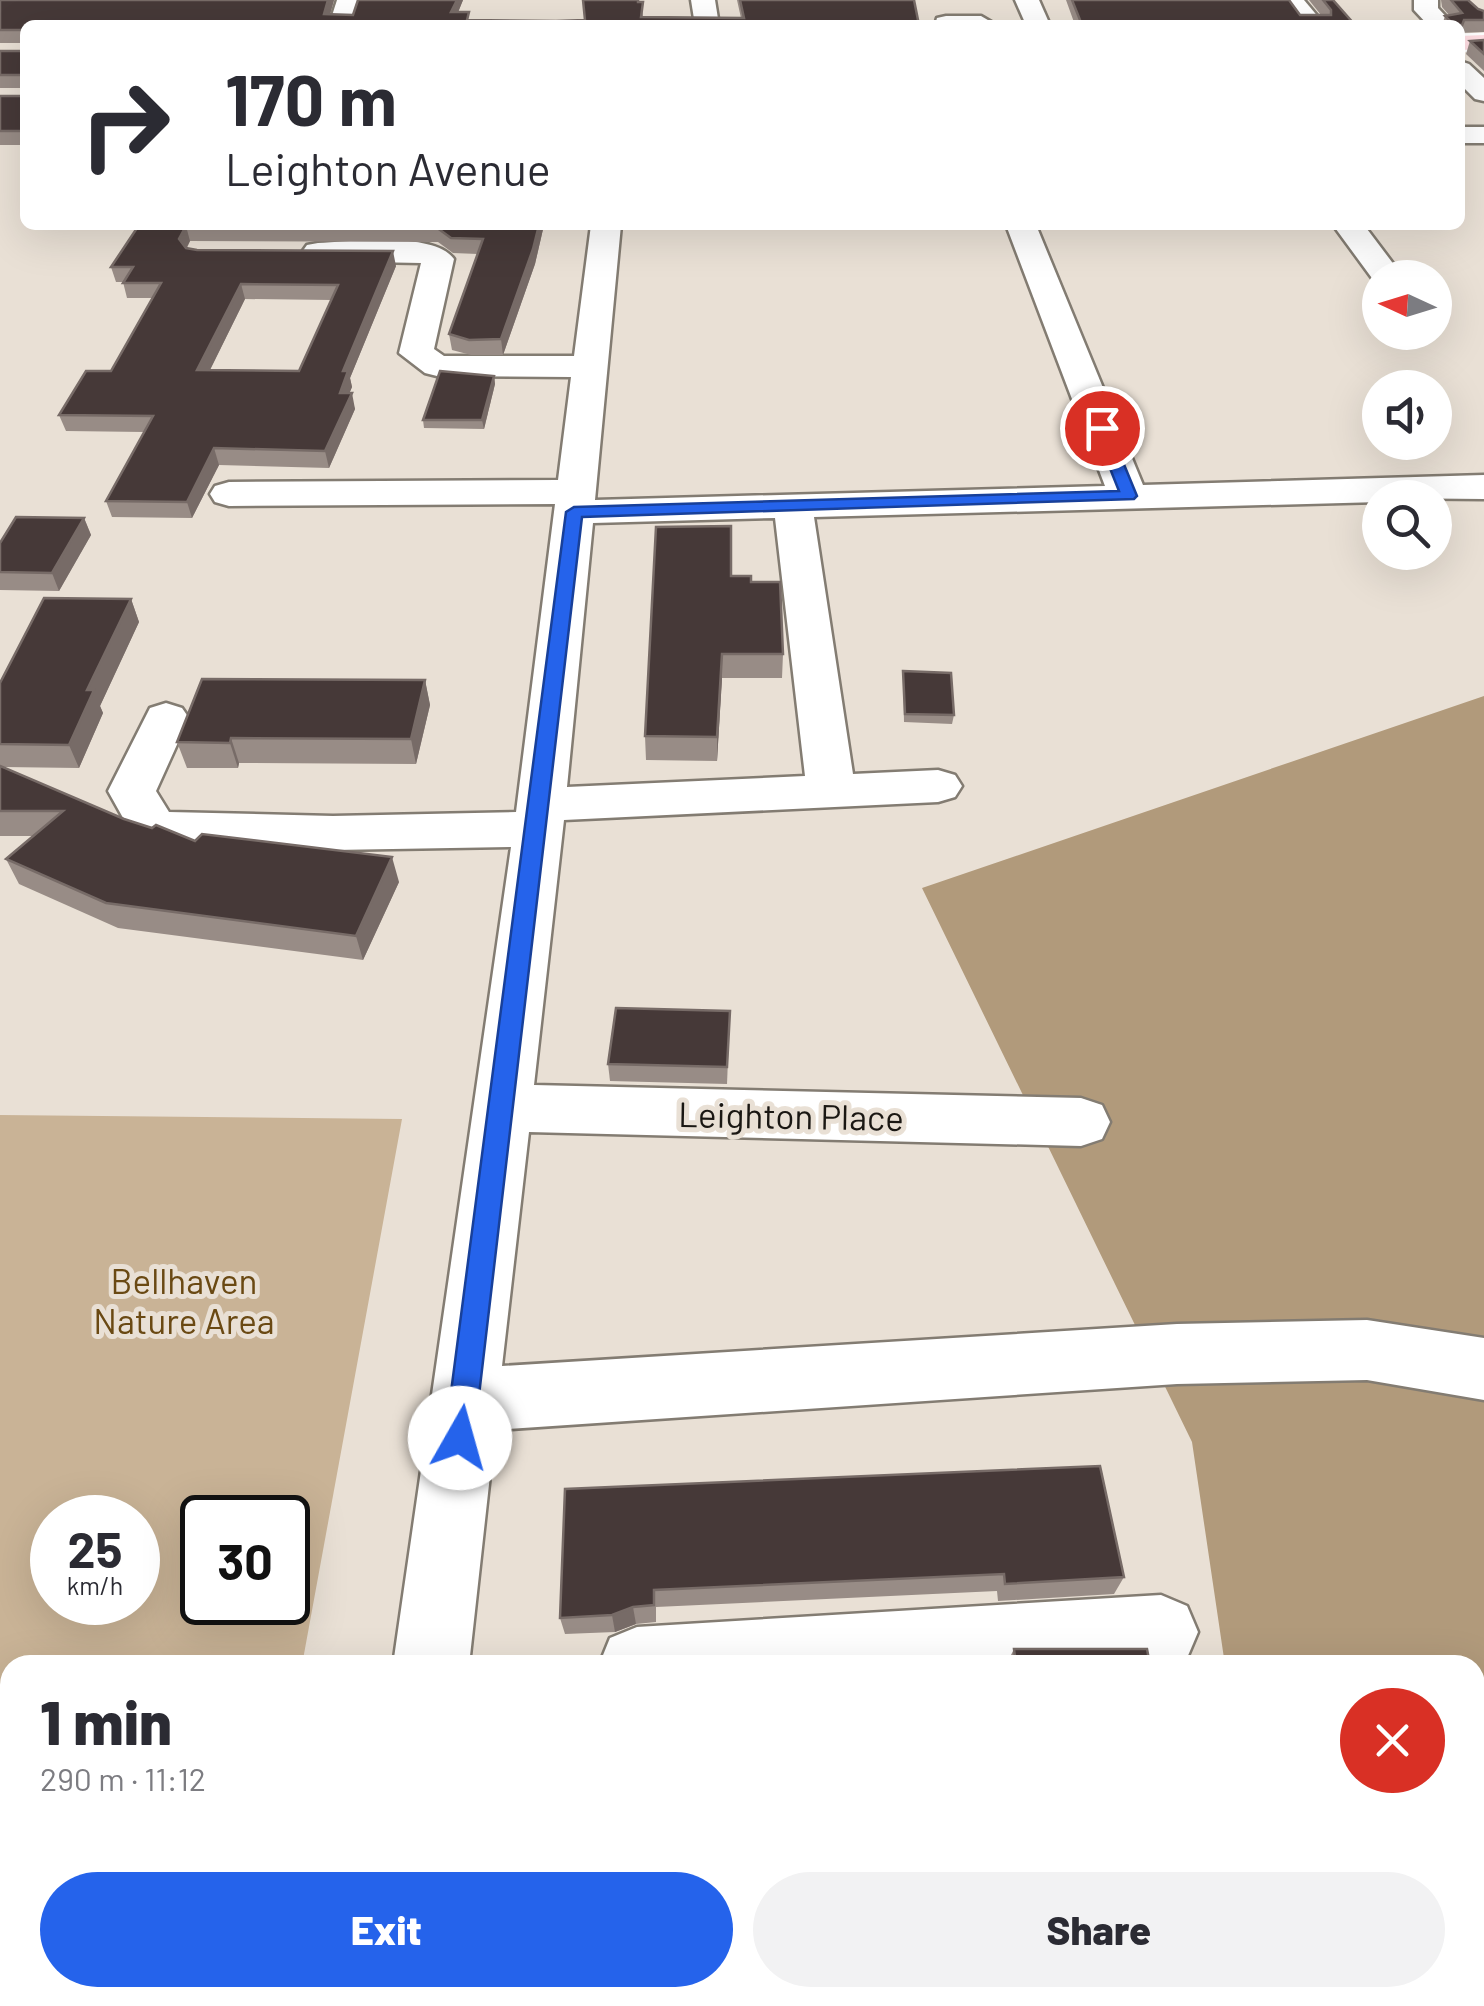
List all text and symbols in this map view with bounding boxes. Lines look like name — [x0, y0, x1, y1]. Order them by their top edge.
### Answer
text: 170 m — [225, 56, 397, 140]
icon: right — [60, 60, 190, 190]
text: Leighton Avenue — [225, 141, 551, 195]
north arrow — [1362, 260, 1452, 350]
map controls — [1362, 260, 1452, 570]
button: sound — [1362, 370, 1452, 460]
pin — [1060, 386, 1145, 471]
icon: arrive — [1075, 401, 1130, 456]
button: search — [1362, 480, 1452, 570]
street label: Leighton Place — [678, 1092, 904, 1138]
park label: Bellhaven Nature Area — [93, 1259, 275, 1341]
position arrow — [408, 1386, 512, 1490]
speed limit sign: 30 — [180, 1495, 310, 1625]
text: 25 — [68, 1518, 122, 1578]
text: km/h — [67, 1570, 123, 1600]
text: 1 min — [40, 1685, 172, 1757]
button: close — [1340, 1688, 1445, 1793]
text: 290 m · 11:12 — [40, 1759, 206, 1797]
button: Exit — [40, 1872, 733, 1987]
button: Share — [753, 1872, 1445, 1987]

